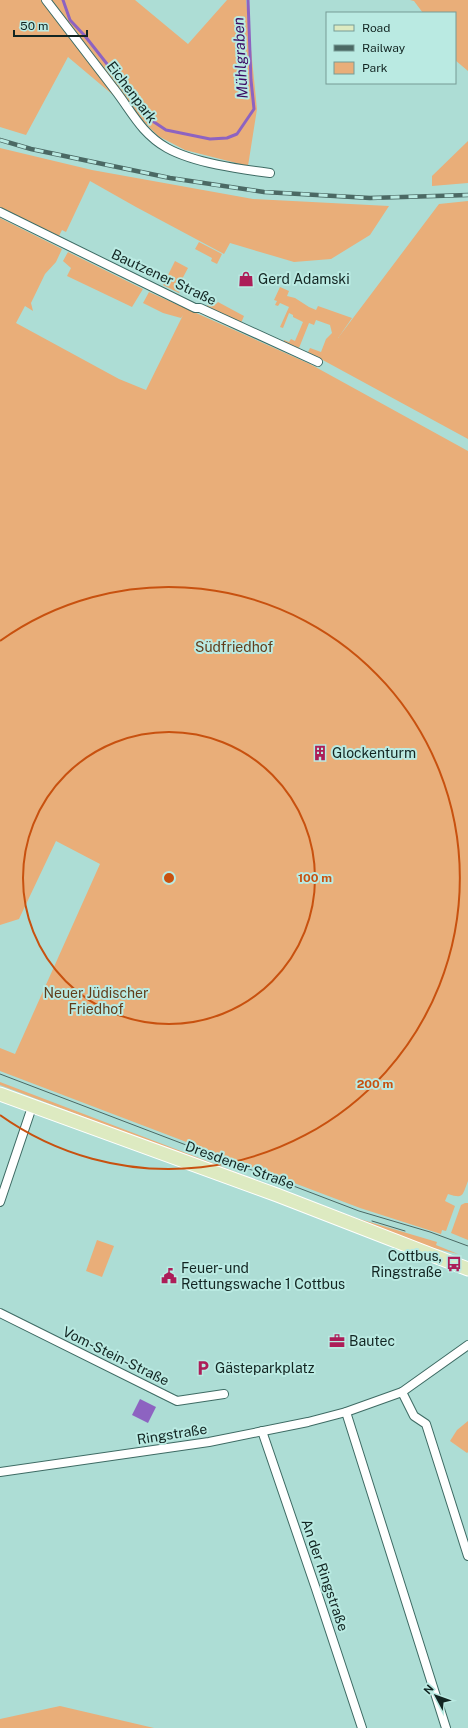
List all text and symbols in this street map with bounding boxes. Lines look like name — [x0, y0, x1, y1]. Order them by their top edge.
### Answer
scale bar — [14, 12, 87, 38]
legend — [326, 12, 456, 84]
water label: Mühlgraben — [229, 17, 251, 99]
text: 50 m — [20, 19, 48, 33]
text: Road — [362, 21, 390, 35]
text: Railway — [362, 41, 406, 55]
street label: Eichenpark — [104, 58, 160, 126]
text: Park — [362, 61, 388, 75]
street label: Bautzener Straße — [109, 246, 219, 308]
shop icon: Gerd Adamski — [237, 270, 255, 288]
place label: Gerd Adamski — [258, 271, 350, 287]
park label: Südfriedhof — [195, 639, 273, 655]
building icon: Glockenturm — [311, 744, 329, 762]
place label: Glockenturm — [332, 745, 416, 761]
centre of rings — [162, 871, 176, 885]
text: 100 m — [298, 871, 332, 885]
park label: Neuer Jüdischer Friedhof — [44, 985, 148, 1017]
text: 200 m — [357, 1077, 393, 1091]
street label: Dresdener Straße — [183, 1138, 297, 1192]
place label: Cottbus, Ringstraße — [371, 1248, 442, 1280]
bus stop icon: Cottbus, Ringstraße — [445, 1255, 463, 1273]
place label: Feuer- und Rettungswache 1 Cottbus — [181, 1260, 345, 1292]
public building icon: Feuer- und Rettungswache 1 Cottbus — [160, 1267, 178, 1285]
street label: Vom-Stein-Straße — [60, 1323, 172, 1389]
office icon: Bautec — [328, 1332, 346, 1350]
place label: Bautec — [349, 1333, 395, 1349]
parking icon: Gästeparkplatz — [194, 1359, 212, 1377]
place label: Gästeparkplatz — [215, 1360, 315, 1376]
street label: Ringstraße — [136, 1421, 208, 1447]
street label: An der Ringstraße — [298, 1517, 352, 1633]
north arrow — [416, 1676, 456, 1716]
text: N — [421, 1682, 436, 1697]

